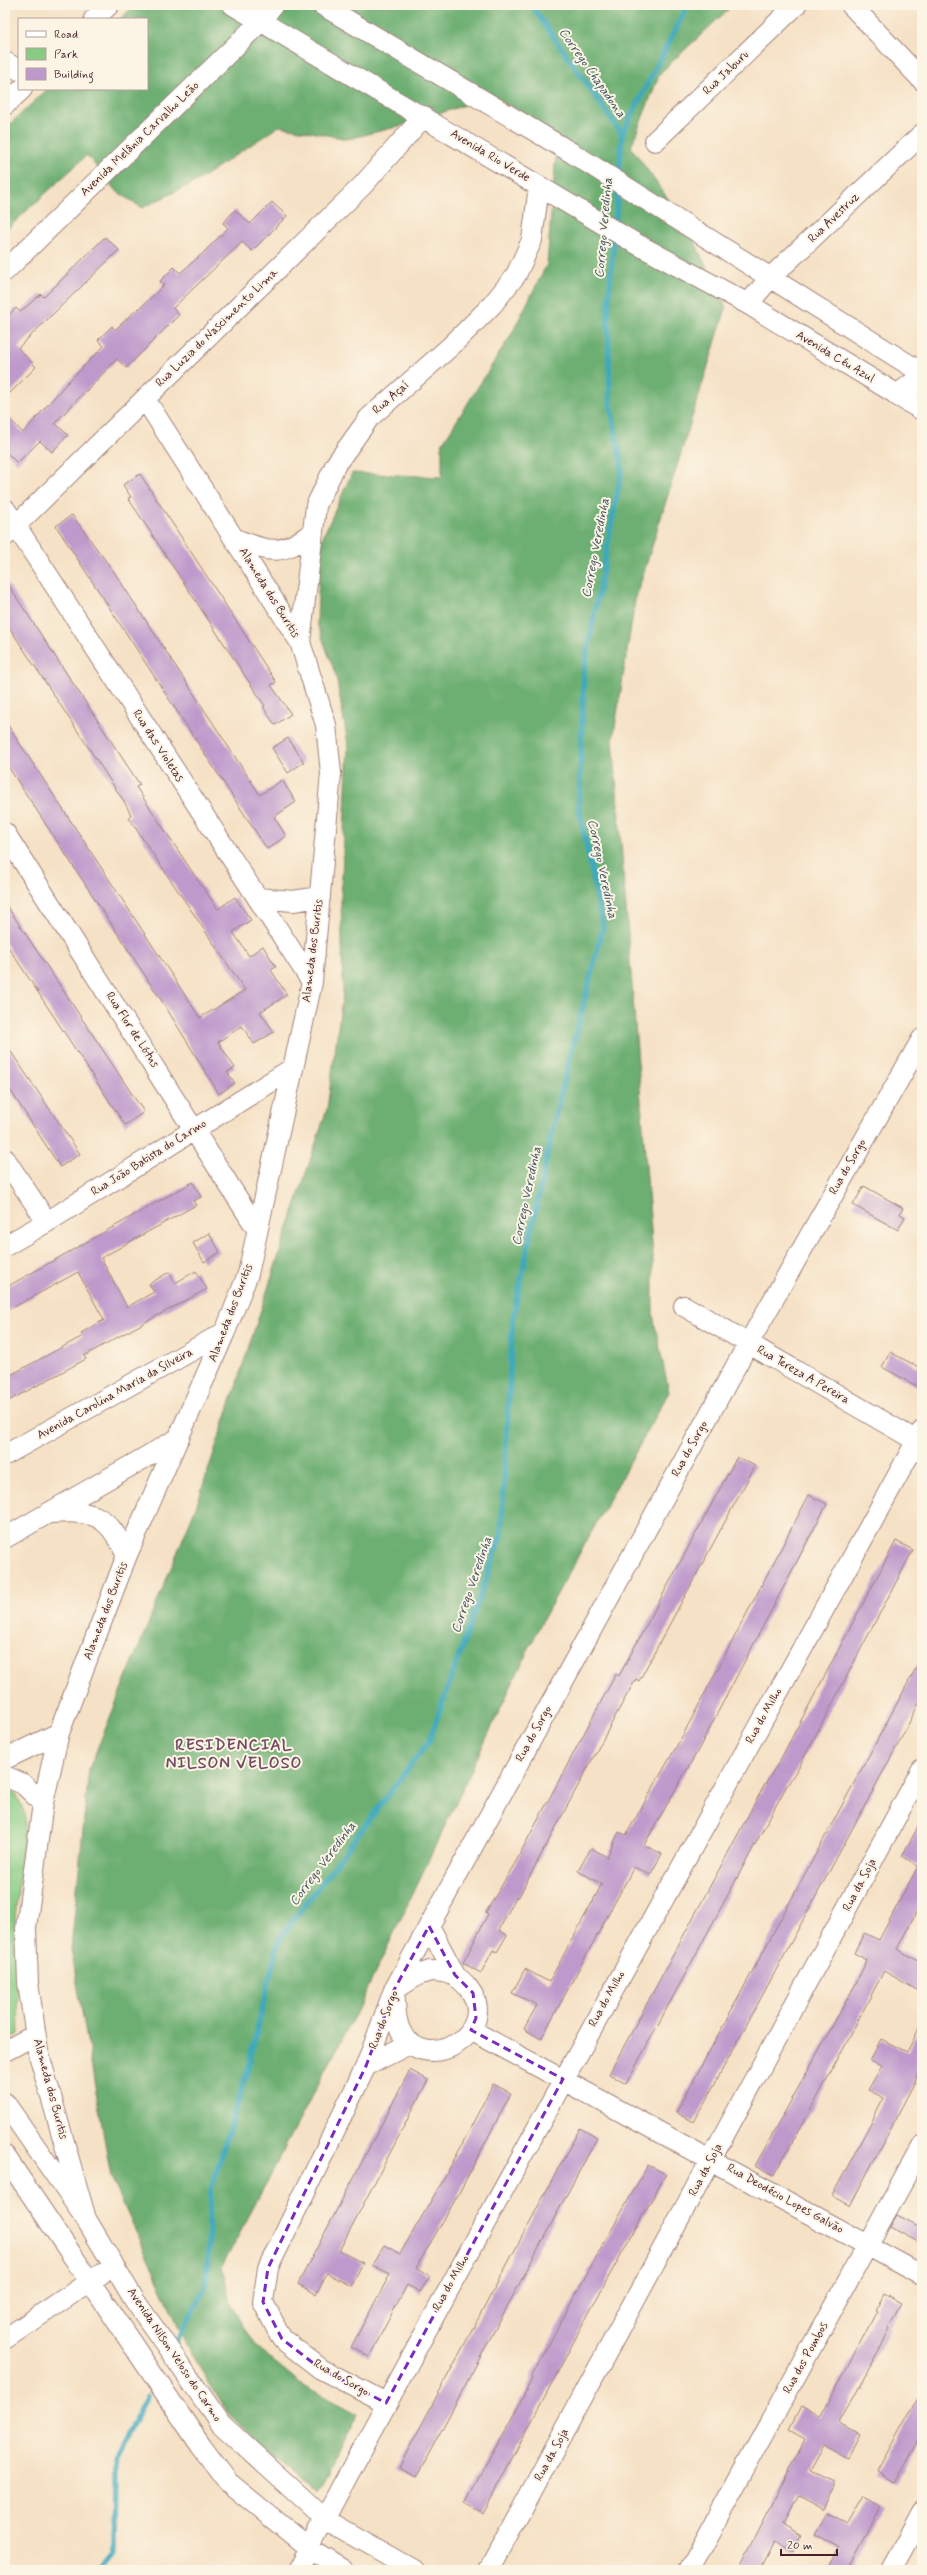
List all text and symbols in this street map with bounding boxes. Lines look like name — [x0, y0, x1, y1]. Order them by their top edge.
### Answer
legend — [18, 18, 148, 90]
water label: Corrego Chapadona — [555, 25, 630, 122]
text: Road — [54, 27, 78, 43]
text: Park — [54, 47, 78, 63]
street label: Rua Jaburu — [700, 47, 752, 99]
text: Building — [54, 67, 94, 84]
street label: Avenida Melânia Carvalho Leão — [77, 78, 203, 200]
street label: Avenida Rio Verde — [447, 126, 533, 186]
water label: Corrego Veredinha — [591, 177, 617, 279]
street label: Rua Avestruz — [805, 189, 864, 247]
street label: Rua Luzia do Nascimento Lima — [152, 265, 282, 391]
street label: Avenida Céu Azul — [793, 327, 877, 387]
street label: Rua Açaí — [369, 378, 413, 418]
water label: Corrego Veredinha — [578, 497, 614, 599]
street label: Alameda dos Buritis — [235, 545, 304, 642]
street label: Rua das Violetas — [129, 707, 187, 785]
water label: Corrego Veredinha — [583, 818, 621, 920]
street label: Alameda dos Buritis — [299, 898, 327, 1003]
street label: Rua Flor de Lótus — [101, 989, 163, 1072]
street label: Rua João Batista do Carmo — [88, 1116, 210, 1200]
street label: Rua do Sorgo — [826, 1136, 870, 1198]
water label: Corrego Veredinha — [508, 1145, 546, 1247]
street label: Alameda dos Buritis — [205, 1261, 257, 1364]
street label: Rua Tereza A Pereira — [754, 1342, 852, 1408]
street label: Avenida Carolina Maria da Silveira — [34, 1344, 196, 1444]
street label: Rua do Sorgo — [668, 1418, 712, 1480]
water label: Corrego Veredinha — [448, 1534, 497, 1635]
street label: Alameda dos Buritis — [80, 1559, 132, 1662]
street label: Rua do Milho — [742, 1685, 786, 1747]
street label: Rua do Sorgo — [512, 1703, 556, 1765]
district label: RESIDENCIAL NILSON VELOSO — [166, 1735, 302, 1774]
water label: Corrego Veredinha — [286, 1818, 360, 1909]
street label: Rua da Soja — [839, 1856, 881, 1914]
street label: Rua do Milho — [585, 1968, 629, 2030]
street label: Rua do Sorgo — [365, 1988, 403, 2052]
street label: Alameda dos Buritis — [29, 2037, 71, 2142]
street label: Rua da Soja — [685, 2141, 727, 2199]
street label: Rua Deodécio Lopes Galvão — [724, 2160, 846, 2238]
street label: Rua do Milho — [429, 2252, 473, 2314]
street label: Avenida Nilson Veloso do Carmo — [123, 2285, 225, 2425]
street label: Rua dos Pombos — [780, 2319, 832, 2397]
street label: Rua do Sorgo — [310, 2356, 372, 2400]
street label: Rua da Soja — [531, 2426, 573, 2484]
scale bar — [781, 2531, 837, 2557]
text: 20 m — [787, 2538, 813, 2554]

